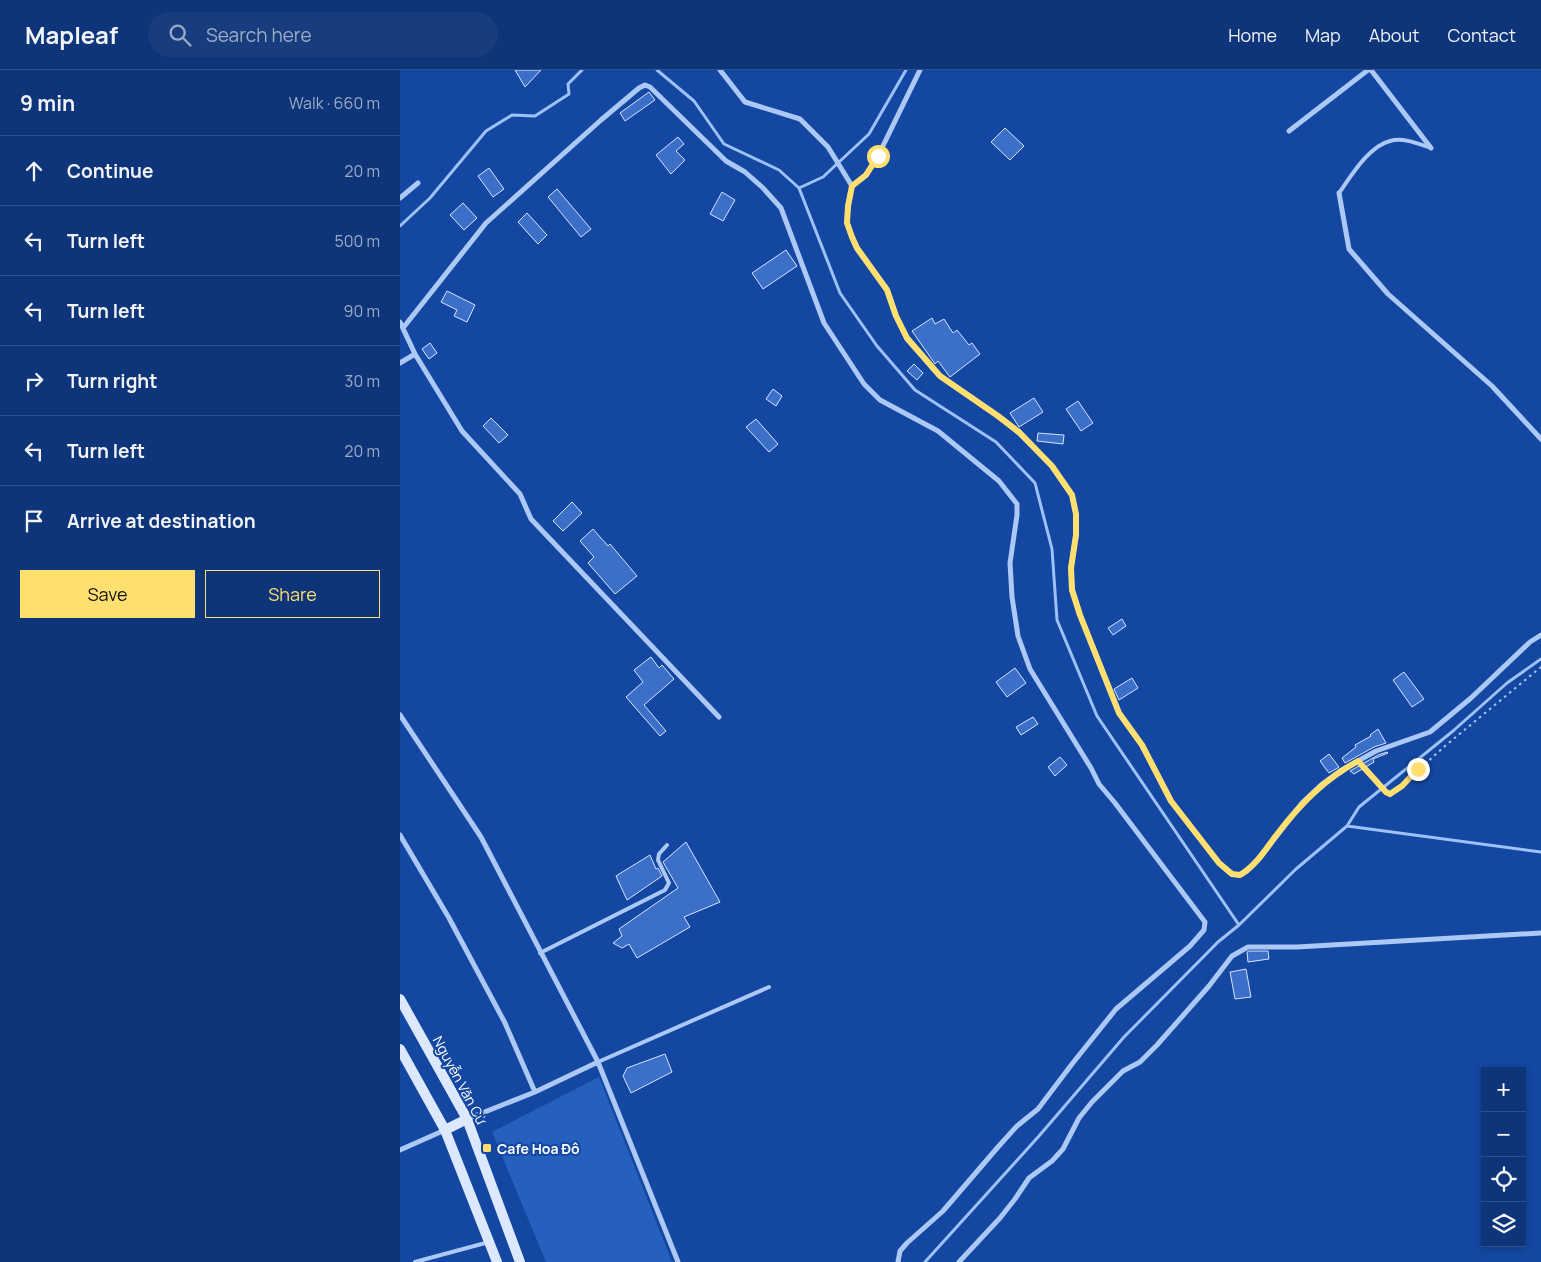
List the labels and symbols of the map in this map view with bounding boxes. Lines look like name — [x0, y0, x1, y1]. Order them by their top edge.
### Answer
route start — [867, 145, 890, 168]
route end — [1407, 758, 1430, 781]
street label: Nguyễn Văn Cừ — [429, 1033, 492, 1128]
place label: Cafe Hoa Đô — [497, 1139, 580, 1158]
marker: Cafe Hoa Đô — [481, 1142, 493, 1154]

